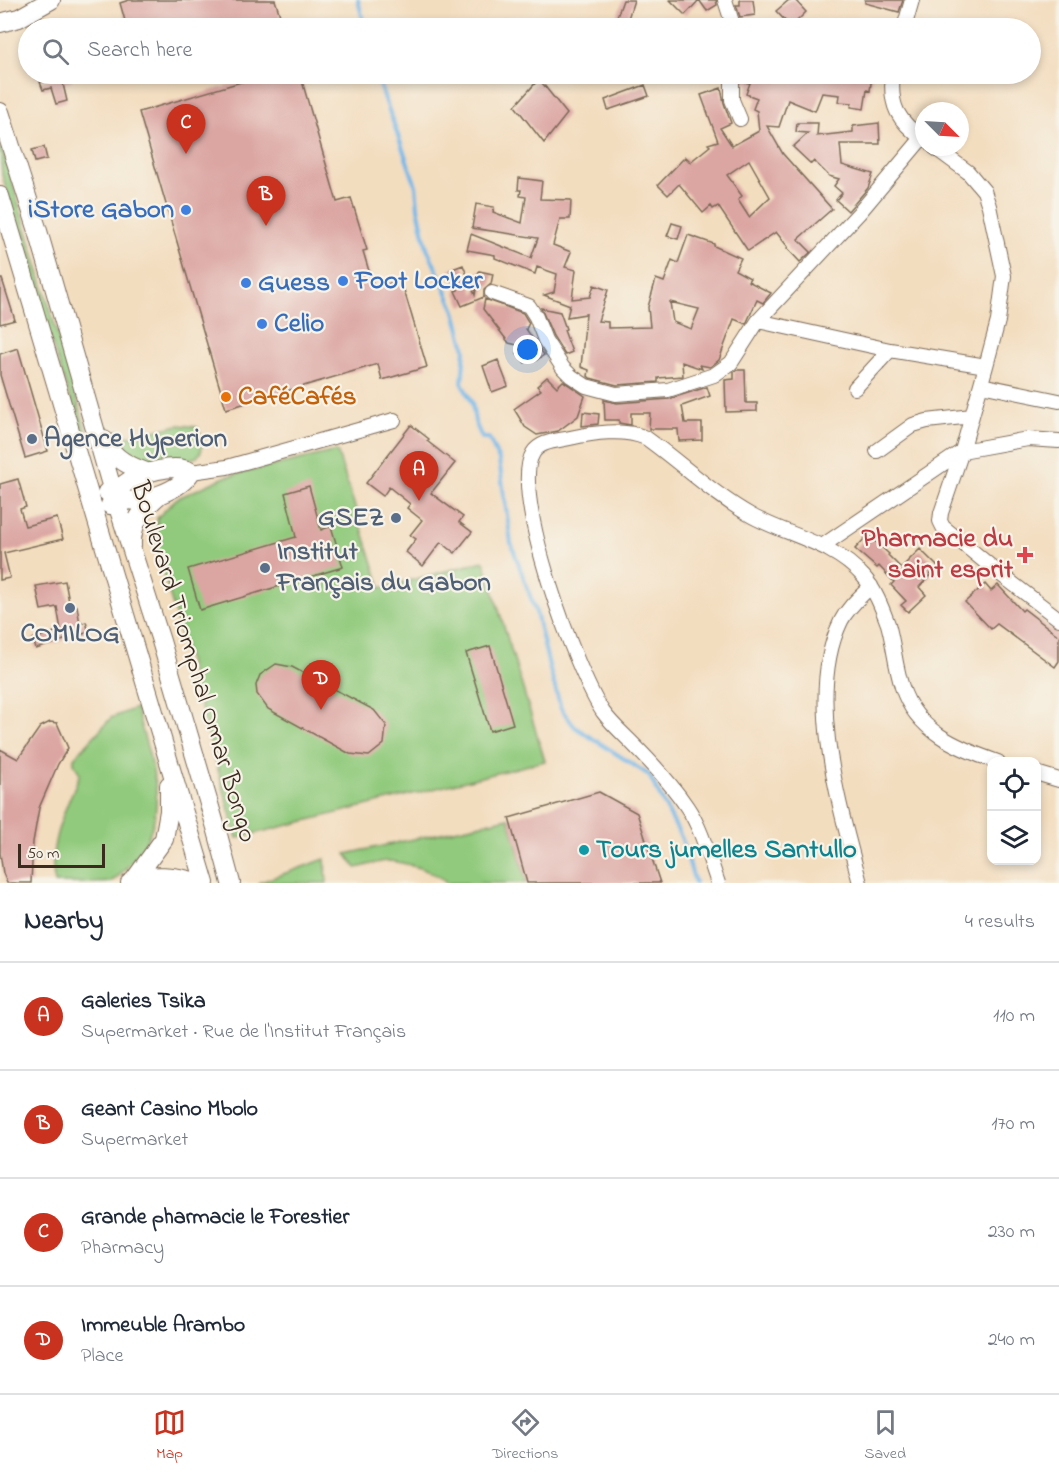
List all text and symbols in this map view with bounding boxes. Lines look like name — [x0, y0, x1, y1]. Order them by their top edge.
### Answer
search box — [18, 18, 1041, 84]
icon: search — [39, 35, 72, 68]
text: Search here — [87, 35, 192, 67]
north arrow — [915, 102, 969, 156]
pin: C — [166, 104, 206, 154]
pin: B — [246, 176, 286, 226]
place label: iStore Gabon — [28, 191, 174, 230]
marker: iStore Gabon — [179, 203, 193, 217]
place label: Foot Locker — [353, 262, 483, 301]
place label: Guess — [258, 264, 330, 303]
marker: Foot Locker — [336, 274, 350, 288]
marker: Guess — [239, 276, 253, 290]
place label: Celio — [274, 305, 324, 344]
marker: Celio — [255, 317, 269, 331]
your location — [513, 335, 542, 364]
place label: CaféCafés — [238, 378, 357, 417]
marker: CaféCafés — [219, 390, 233, 404]
place label: Agence Hyperion — [44, 420, 227, 460]
marker: Agence Hyperion — [25, 432, 39, 446]
pin: A — [400, 452, 438, 501]
street label: Boulevard Triomphal Omar Bongo — [119, 476, 267, 847]
place label: GSEZ — [318, 499, 384, 538]
marker: GSEZ — [389, 511, 403, 525]
place label: Pharmacie du saint esprit — [861, 520, 1014, 590]
place label: Institut Français du Gabon — [275, 533, 491, 603]
marker: Pharmacie du saint esprit — [1018, 548, 1032, 562]
marker: Institut Français du Gabon — [258, 561, 272, 575]
marker: COMILOG — [63, 601, 77, 615]
place label: COMILOG — [20, 615, 120, 654]
pin: D — [302, 660, 340, 710]
map controls — [987, 757, 1041, 865]
button: locate — [987, 757, 1041, 811]
button: layers — [987, 811, 1041, 865]
place label: Tours jumelles Santullo — [596, 831, 857, 870]
scale bar — [18, 841, 105, 868]
text: 50 m — [27, 842, 59, 866]
marker: Tours jumelles Santullo — [577, 843, 591, 857]
text: Nearby — [24, 903, 103, 941]
text: 4 results — [965, 908, 1035, 937]
text: Galeries Tsika — [81, 986, 206, 1018]
text: A — [37, 1002, 50, 1031]
text: 110 m — [993, 1002, 1035, 1031]
text: Supermarket · Rue de l'Institut Français — [81, 1018, 406, 1047]
text: Geant Casino Mbolo — [81, 1094, 258, 1126]
text: B — [37, 1110, 50, 1139]
text: 170 m — [991, 1110, 1035, 1139]
text: Supermarket — [81, 1126, 188, 1155]
text: Grande pharmacie le Forestier — [81, 1202, 349, 1234]
text: C — [38, 1218, 49, 1247]
text: 230 m — [988, 1218, 1035, 1247]
text: Pharmacy — [81, 1234, 164, 1263]
text: Immeuble Arambo — [81, 1310, 245, 1342]
text: D — [36, 1326, 51, 1355]
text: 240 m — [988, 1326, 1035, 1355]
text: Place — [81, 1342, 123, 1371]
tab: Map — [153, 1406, 186, 1466]
tab: Directions — [492, 1406, 558, 1466]
tab: Saved — [864, 1406, 906, 1466]

